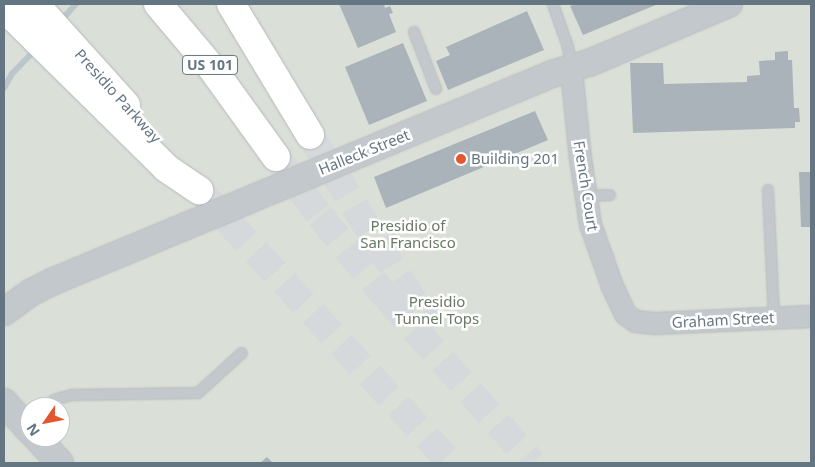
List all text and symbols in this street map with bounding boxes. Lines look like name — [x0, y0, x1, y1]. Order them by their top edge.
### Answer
street label: Presidio Parkway — [71, 45, 165, 147]
road number: US 101 — [181, 54, 239, 76]
street label: Halleck Street — [316, 126, 412, 178]
street label: French Court — [570, 140, 602, 232]
place label: Building 201 — [471, 150, 559, 168]
marker: Building 201 — [455, 153, 467, 165]
park label: Presidio of San Francisco — [360, 216, 456, 251]
park label: Presidio Tunnel Tops — [395, 292, 479, 327]
street label: Graham Street — [671, 308, 775, 332]
north arrow — [20, 397, 70, 447]
text: N — [22, 420, 44, 440]

